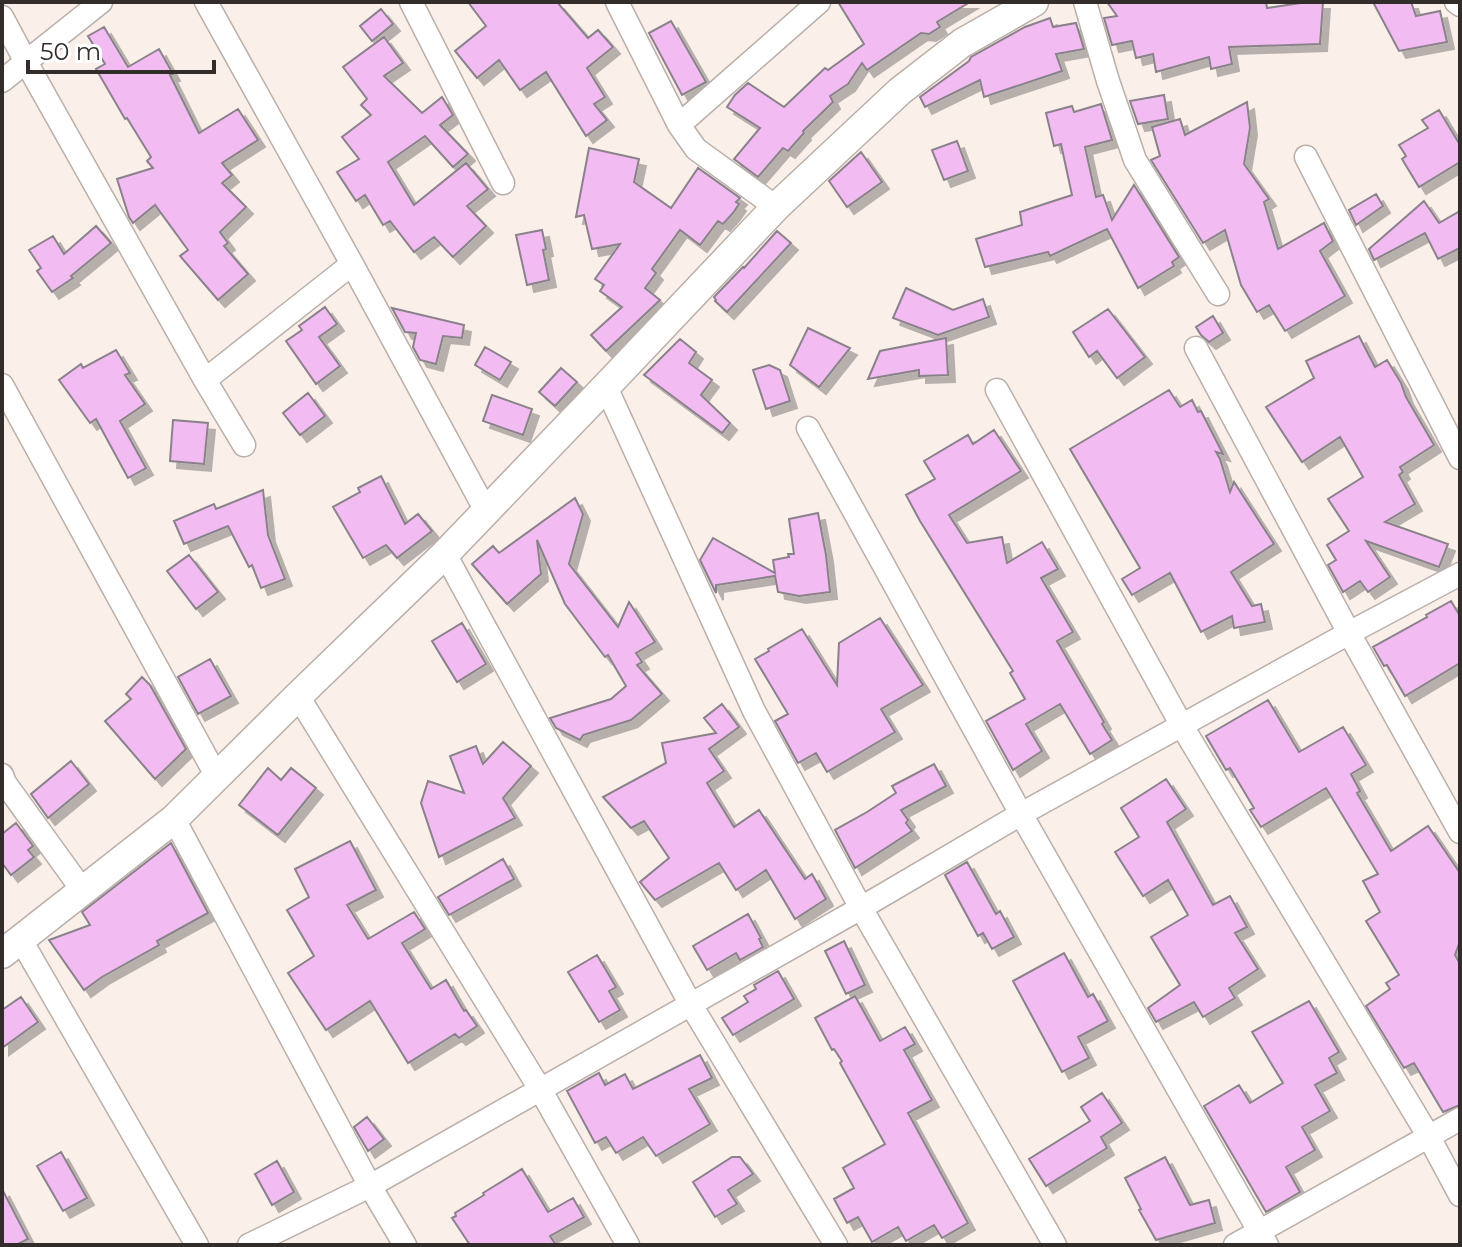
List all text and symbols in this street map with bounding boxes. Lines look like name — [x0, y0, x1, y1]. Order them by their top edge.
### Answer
scale bar — [28, 24, 214, 74]
text: 50 m — [40, 37, 101, 66]

